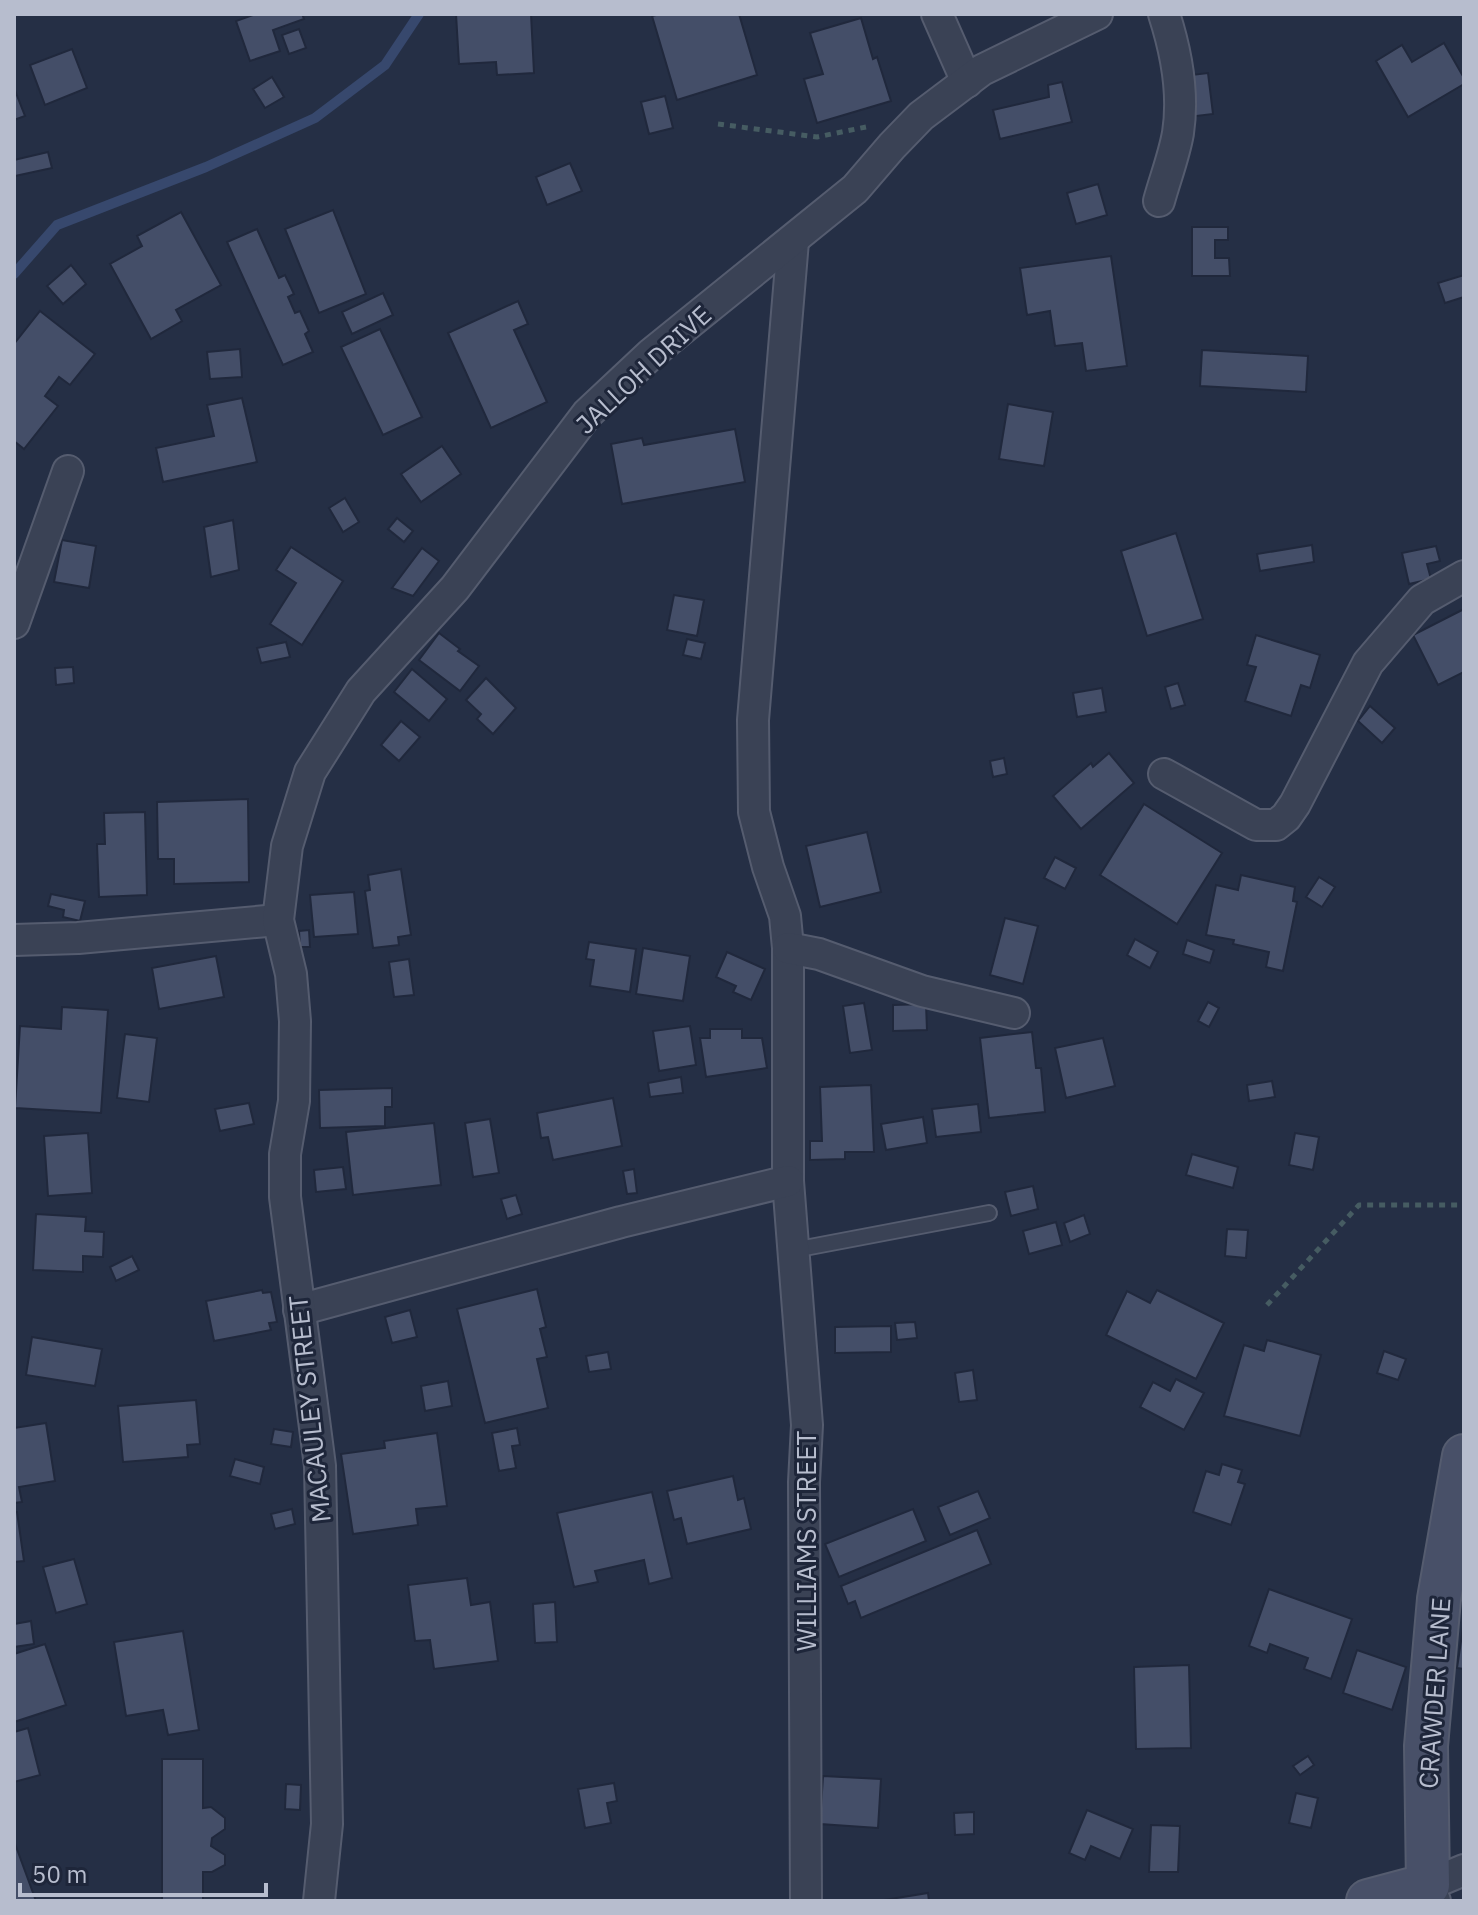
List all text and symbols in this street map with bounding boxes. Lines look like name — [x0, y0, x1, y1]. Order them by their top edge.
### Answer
street label: JALLOH DRIVE — [568, 297, 718, 441]
street label: MACAULEY STREET — [280, 1294, 338, 1524]
street label: WILLIAMS STREET — [789, 1431, 823, 1651]
street label: CRAWDER LANE — [1410, 1596, 1458, 1790]
scale bar — [20, 1847, 266, 1897]
text: 50 m — [32, 1858, 87, 1890]

